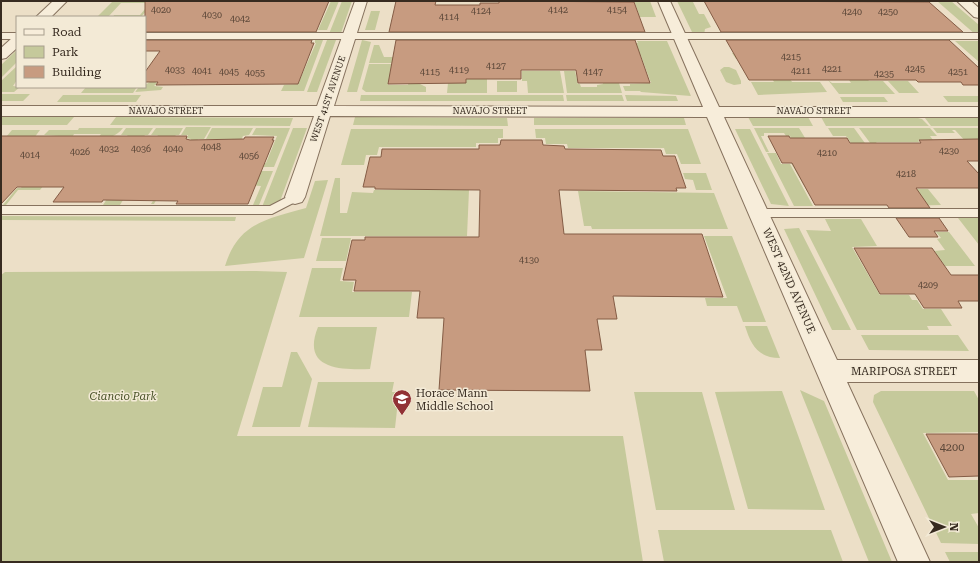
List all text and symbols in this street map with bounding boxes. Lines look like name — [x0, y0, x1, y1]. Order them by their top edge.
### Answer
house number: 4020 — [151, 5, 171, 15]
house number: 4142 — [548, 5, 568, 15]
house number: 4154 — [607, 5, 627, 15]
house number: 4124 — [471, 6, 491, 16]
house number: 4240 — [842, 7, 862, 17]
house number: 4250 — [878, 7, 898, 17]
house number: 4030 — [202, 10, 222, 20]
house number: 4114 — [439, 12, 459, 22]
house number: 4042 — [230, 14, 250, 24]
legend — [16, 16, 146, 88]
text: Road — [52, 25, 82, 39]
text: Park — [52, 45, 79, 59]
house number: 4215 — [781, 52, 801, 62]
street label: WEST 41ST AVENUE — [309, 54, 348, 143]
house number: 4127 — [486, 61, 506, 71]
house number: 4221 — [822, 64, 842, 74]
house number: 4245 — [905, 64, 925, 74]
text: Building — [52, 65, 101, 79]
house number: 4033 — [165, 65, 185, 75]
house number: 4119 — [449, 65, 469, 75]
house number: 4041 — [192, 66, 212, 76]
house number: 4211 — [791, 66, 811, 76]
house number: 4045 — [219, 67, 239, 77]
house number: 4115 — [420, 67, 440, 77]
house number: 4147 — [583, 67, 603, 77]
house number: 4251 — [948, 67, 968, 77]
house number: 4055 — [245, 68, 265, 78]
house number: 4235 — [874, 69, 894, 79]
street label: NAVAJO STREET — [129, 106, 203, 116]
street label: NAVAJO STREET — [453, 106, 527, 116]
street label: NAVAJO STREET — [777, 106, 851, 116]
house number: 4048 — [201, 142, 221, 152]
house number: 4032 — [99, 144, 119, 154]
house number: 4036 — [131, 144, 151, 154]
house number: 4040 — [163, 144, 183, 154]
house number: 4230 — [939, 146, 959, 156]
house number: 4026 — [70, 147, 90, 157]
house number: 4210 — [817, 148, 837, 158]
house number: 4014 — [20, 150, 40, 160]
house number: 4056 — [239, 151, 259, 161]
house number: 4218 — [896, 169, 916, 179]
street label: WEST 42ND AVENUE — [760, 226, 818, 336]
house number: 4130 — [519, 255, 539, 265]
house number: 4209 — [918, 280, 938, 290]
street label: MARIPOSA STREET — [851, 365, 957, 378]
place label: Horace Mann Middle School — [416, 387, 494, 413]
school or university icon: Horace Mann Middle School — [391, 388, 413, 416]
park label: Ciancio Park — [90, 390, 156, 403]
house number: 4200 — [940, 441, 964, 454]
north arrow — [924, 507, 964, 547]
text: N — [947, 523, 960, 532]

